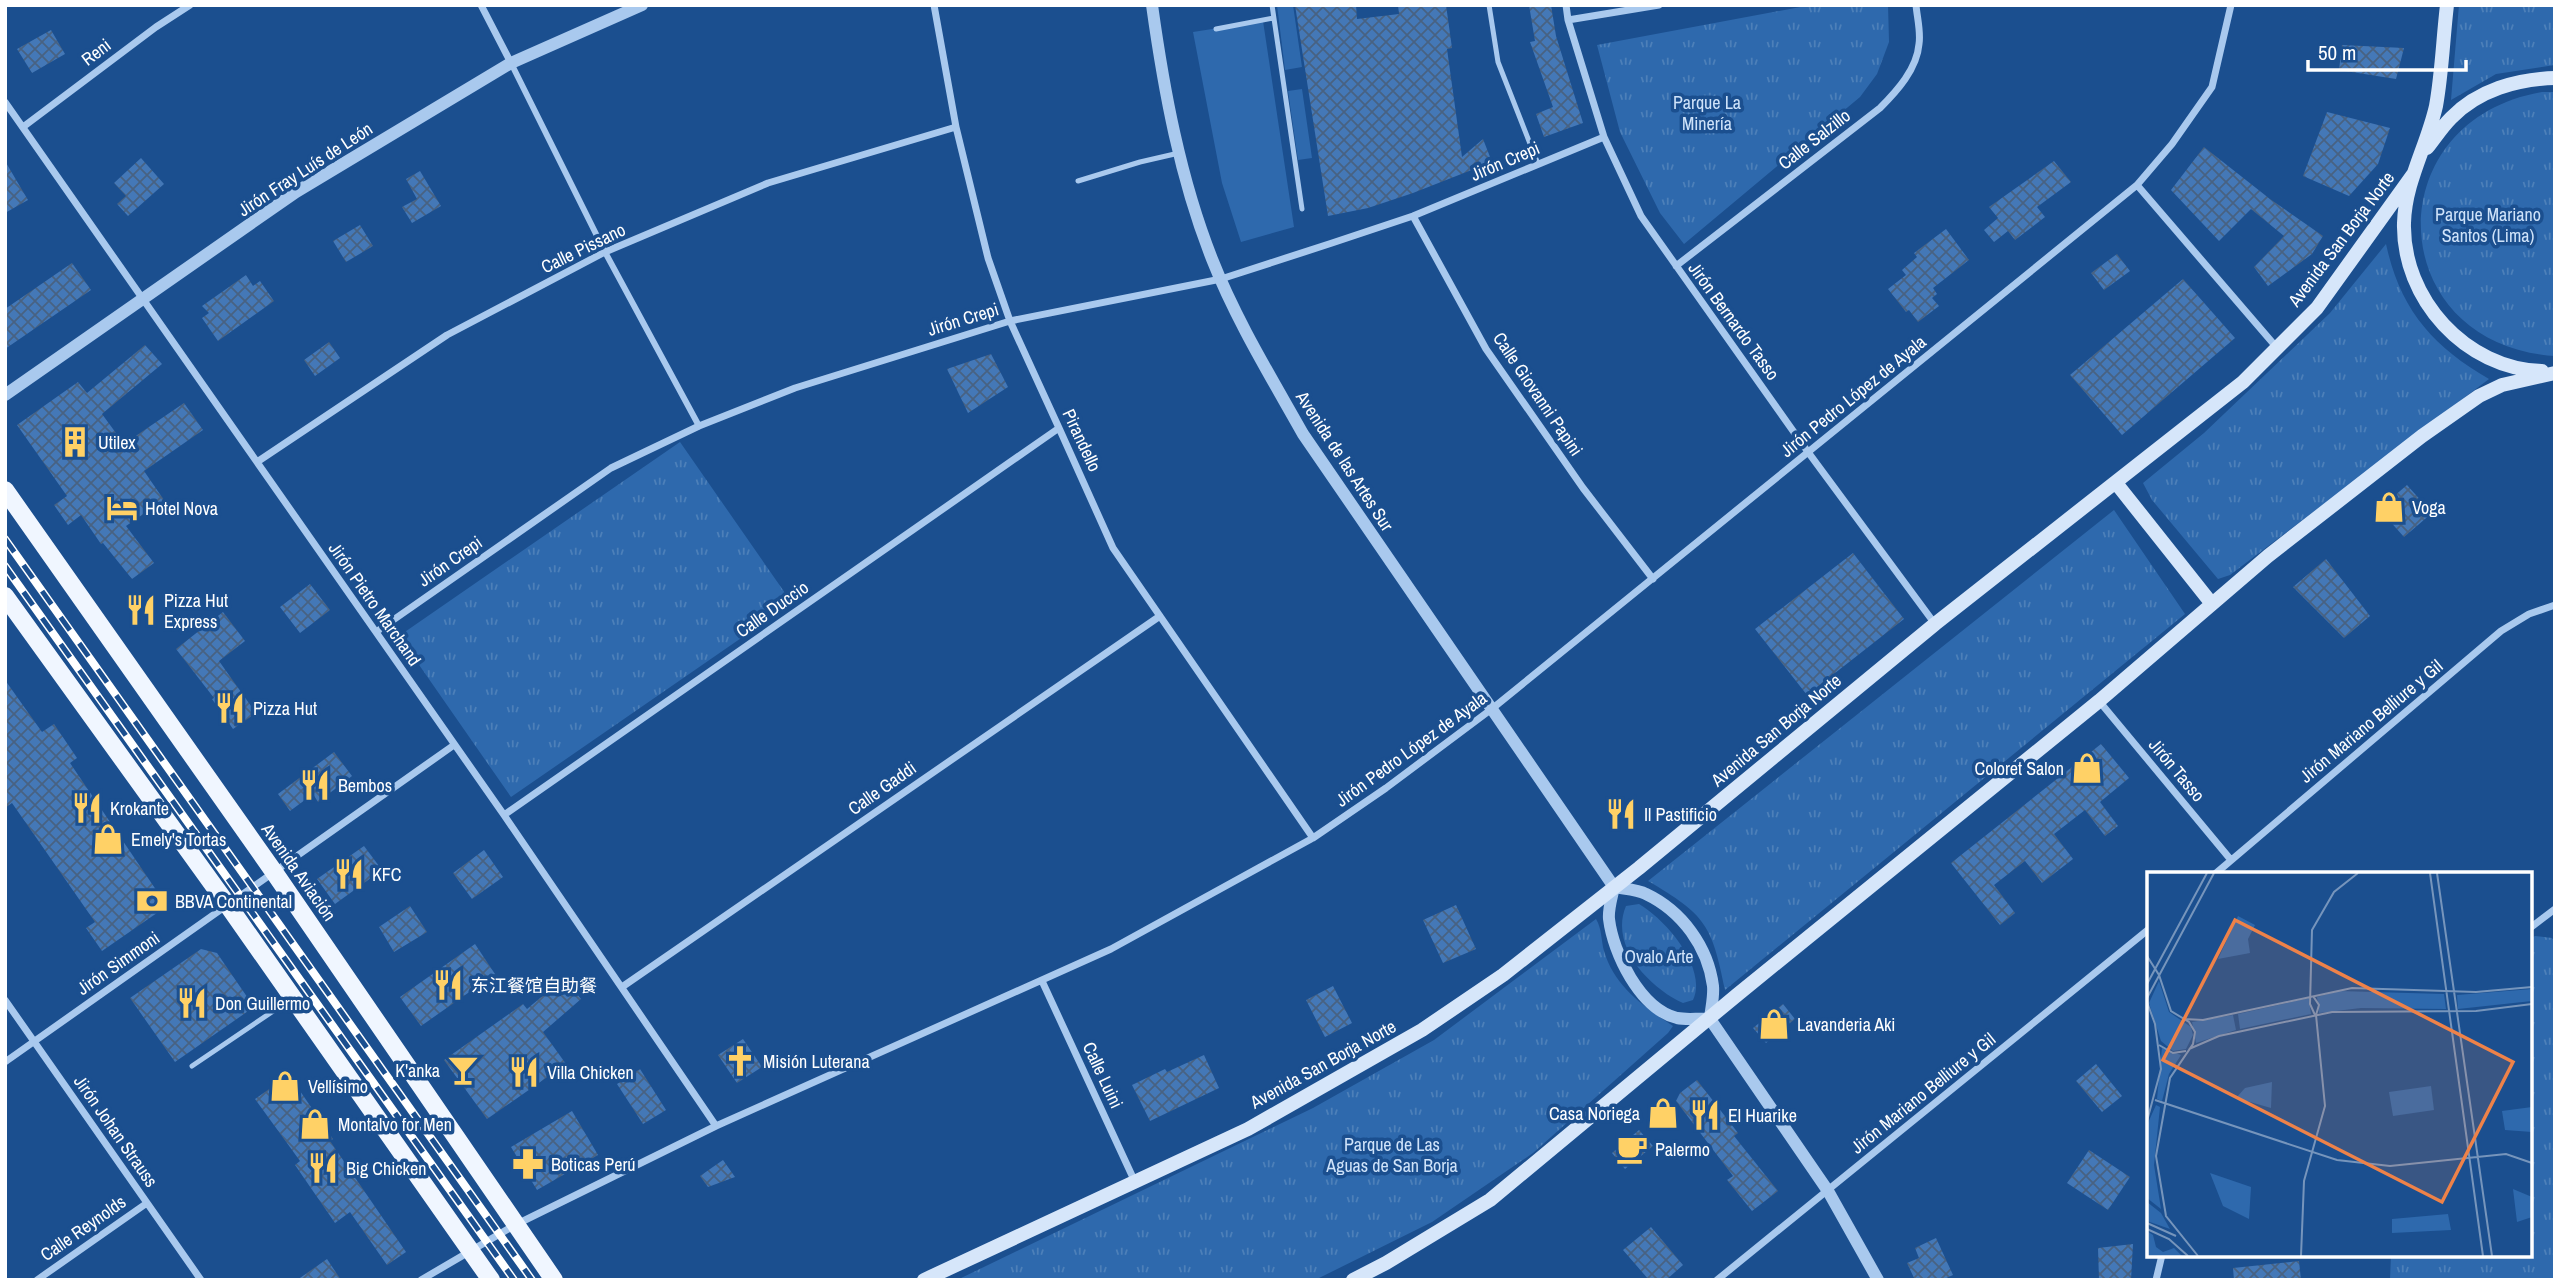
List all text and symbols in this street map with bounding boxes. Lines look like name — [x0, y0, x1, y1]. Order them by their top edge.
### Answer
scale bar — [2308, 28, 2466, 72]
street label: Reni — [76, 33, 116, 71]
text: 50 m — [2318, 38, 2356, 67]
park label: Parque La Minería — [1673, 90, 1741, 136]
street label: Calle Salzillo — [1773, 103, 1855, 175]
street label: Jirón Fray Luís de León — [233, 116, 377, 222]
street label: Jirón Crepi — [1467, 135, 1543, 187]
street label: Avenida San Borja Norte — [2281, 166, 2400, 312]
park label: Parque Mariano Santos (Lima) — [2435, 202, 2541, 248]
street label: Calle Pissano — [537, 217, 629, 279]
street label: Jirón Bernardo Tasso — [1683, 257, 1785, 385]
street label: Jirón Crepi — [924, 296, 1002, 342]
street label: Calle Giovanni Papini — [1487, 327, 1589, 461]
street label: Jirón Pedro López de Ayala — [1775, 329, 1931, 463]
street label: Avenida de las Artes Sur — [1290, 385, 1400, 536]
street label: Pirandello — [1057, 405, 1107, 475]
building icon: Utilex — [58, 425, 92, 459]
place label: Utilex — [98, 430, 136, 455]
shop icon: Voga — [2372, 490, 2406, 524]
hotel icon: Hotel Nova — [105, 491, 139, 525]
place label: Voga — [2412, 495, 2446, 520]
place label: Hotel Nova — [145, 496, 218, 521]
street label: Jirón Crepi — [413, 530, 487, 592]
street label: Jirón Pietro Marchand — [323, 537, 427, 671]
street label: Calle Duccio — [731, 575, 813, 643]
place label: Pizza Hut Express — [164, 588, 228, 634]
restaurant icon: Pizza Hut Express — [124, 593, 158, 627]
street label: Jirón Mariano Belliure y Gil — [2294, 654, 2448, 788]
street label: Avenida San Borja Norte — [1705, 668, 1846, 793]
street label: Jirón Pedro López de Ayala — [1330, 686, 1492, 812]
restaurant icon: Pizza Hut — [213, 691, 247, 725]
place label: Pizza Hut — [253, 696, 317, 721]
street label: Jirón Tasso — [2143, 733, 2211, 807]
shop icon: Coloret Salon — [2070, 751, 2104, 785]
street label: Calle Gaddi — [843, 755, 921, 821]
place label: Coloret Salon — [1975, 756, 2064, 781]
restaurant icon: Bembos — [298, 768, 332, 802]
place label: Bembos — [338, 773, 392, 798]
restaurant icon: Krokante — [70, 791, 104, 825]
place label: Krokante — [110, 796, 169, 821]
restaurant icon: Il Pastificio — [1604, 797, 1638, 831]
place label: Il Pastificio — [1644, 802, 1717, 827]
street label: Avenida Aviación — [255, 817, 342, 926]
shop icon: Emely's Tortas — [91, 822, 125, 856]
place label: Emely's Tortas — [131, 827, 226, 852]
restaurant icon: KFC — [332, 857, 366, 891]
place label: KFC — [372, 862, 402, 887]
inset map — [2147, 872, 2532, 1257]
bank icon: BBVA Continental — [135, 884, 169, 918]
place label: BBVA Continental — [175, 889, 292, 914]
street label: Jirón Simmoni — [72, 925, 164, 1001]
park label: Ovalo Arte — [1625, 944, 1693, 969]
restaurant icon: 东江餐馆自助餐 — [431, 968, 465, 1002]
place label: 东江餐馆自助餐 — [471, 973, 597, 998]
restaurant icon: Don Guillermo — [175, 986, 209, 1020]
place label: Don Guillermo — [215, 991, 310, 1016]
shop icon: Lavanderia Aki — [1757, 1007, 1791, 1041]
place label: Lavanderia Aki — [1797, 1012, 1895, 1037]
street label: Avenida San Borja Norte — [1245, 1014, 1400, 1115]
street label: Jirón Mariano Belliure y Gil — [1845, 1027, 2001, 1159]
street label: Calle Luini — [1077, 1038, 1129, 1112]
church icon: Misión Luterana — [723, 1044, 757, 1078]
place label: Misión Luterana — [763, 1049, 870, 1074]
bar icon: K'anka — [446, 1053, 480, 1087]
restaurant icon: Villa Chicken — [507, 1055, 541, 1089]
place label: K'anka — [395, 1058, 440, 1083]
place label: Villa Chicken — [547, 1060, 634, 1085]
shop icon: Vellísimo — [268, 1069, 302, 1103]
street label: Jirón Johan Strauss — [68, 1070, 164, 1192]
place label: Vellísimo — [308, 1074, 368, 1099]
shop icon: Casa Noriega — [1646, 1096, 1680, 1130]
restaurant icon: El Huarike — [1688, 1098, 1722, 1132]
place label: Casa Noriega — [1549, 1101, 1640, 1126]
place label: El Huarike — [1728, 1103, 1797, 1128]
shop icon: Montalvo for Men — [298, 1107, 332, 1141]
place label: Montalvo for Men — [338, 1112, 452, 1137]
park label: Parque de Las Aguas de San Borja — [1325, 1132, 1458, 1178]
cafe icon: Palermo — [1615, 1132, 1649, 1166]
place label: Palermo — [1655, 1137, 1710, 1162]
pharmacy icon: Boticas Perú — [511, 1147, 545, 1181]
restaurant icon: Big Chicken — [306, 1151, 340, 1185]
place label: Boticas Perú — [551, 1152, 636, 1177]
place label: Big Chicken — [346, 1156, 426, 1181]
street label: Calle Reynolds — [35, 1189, 131, 1267]

